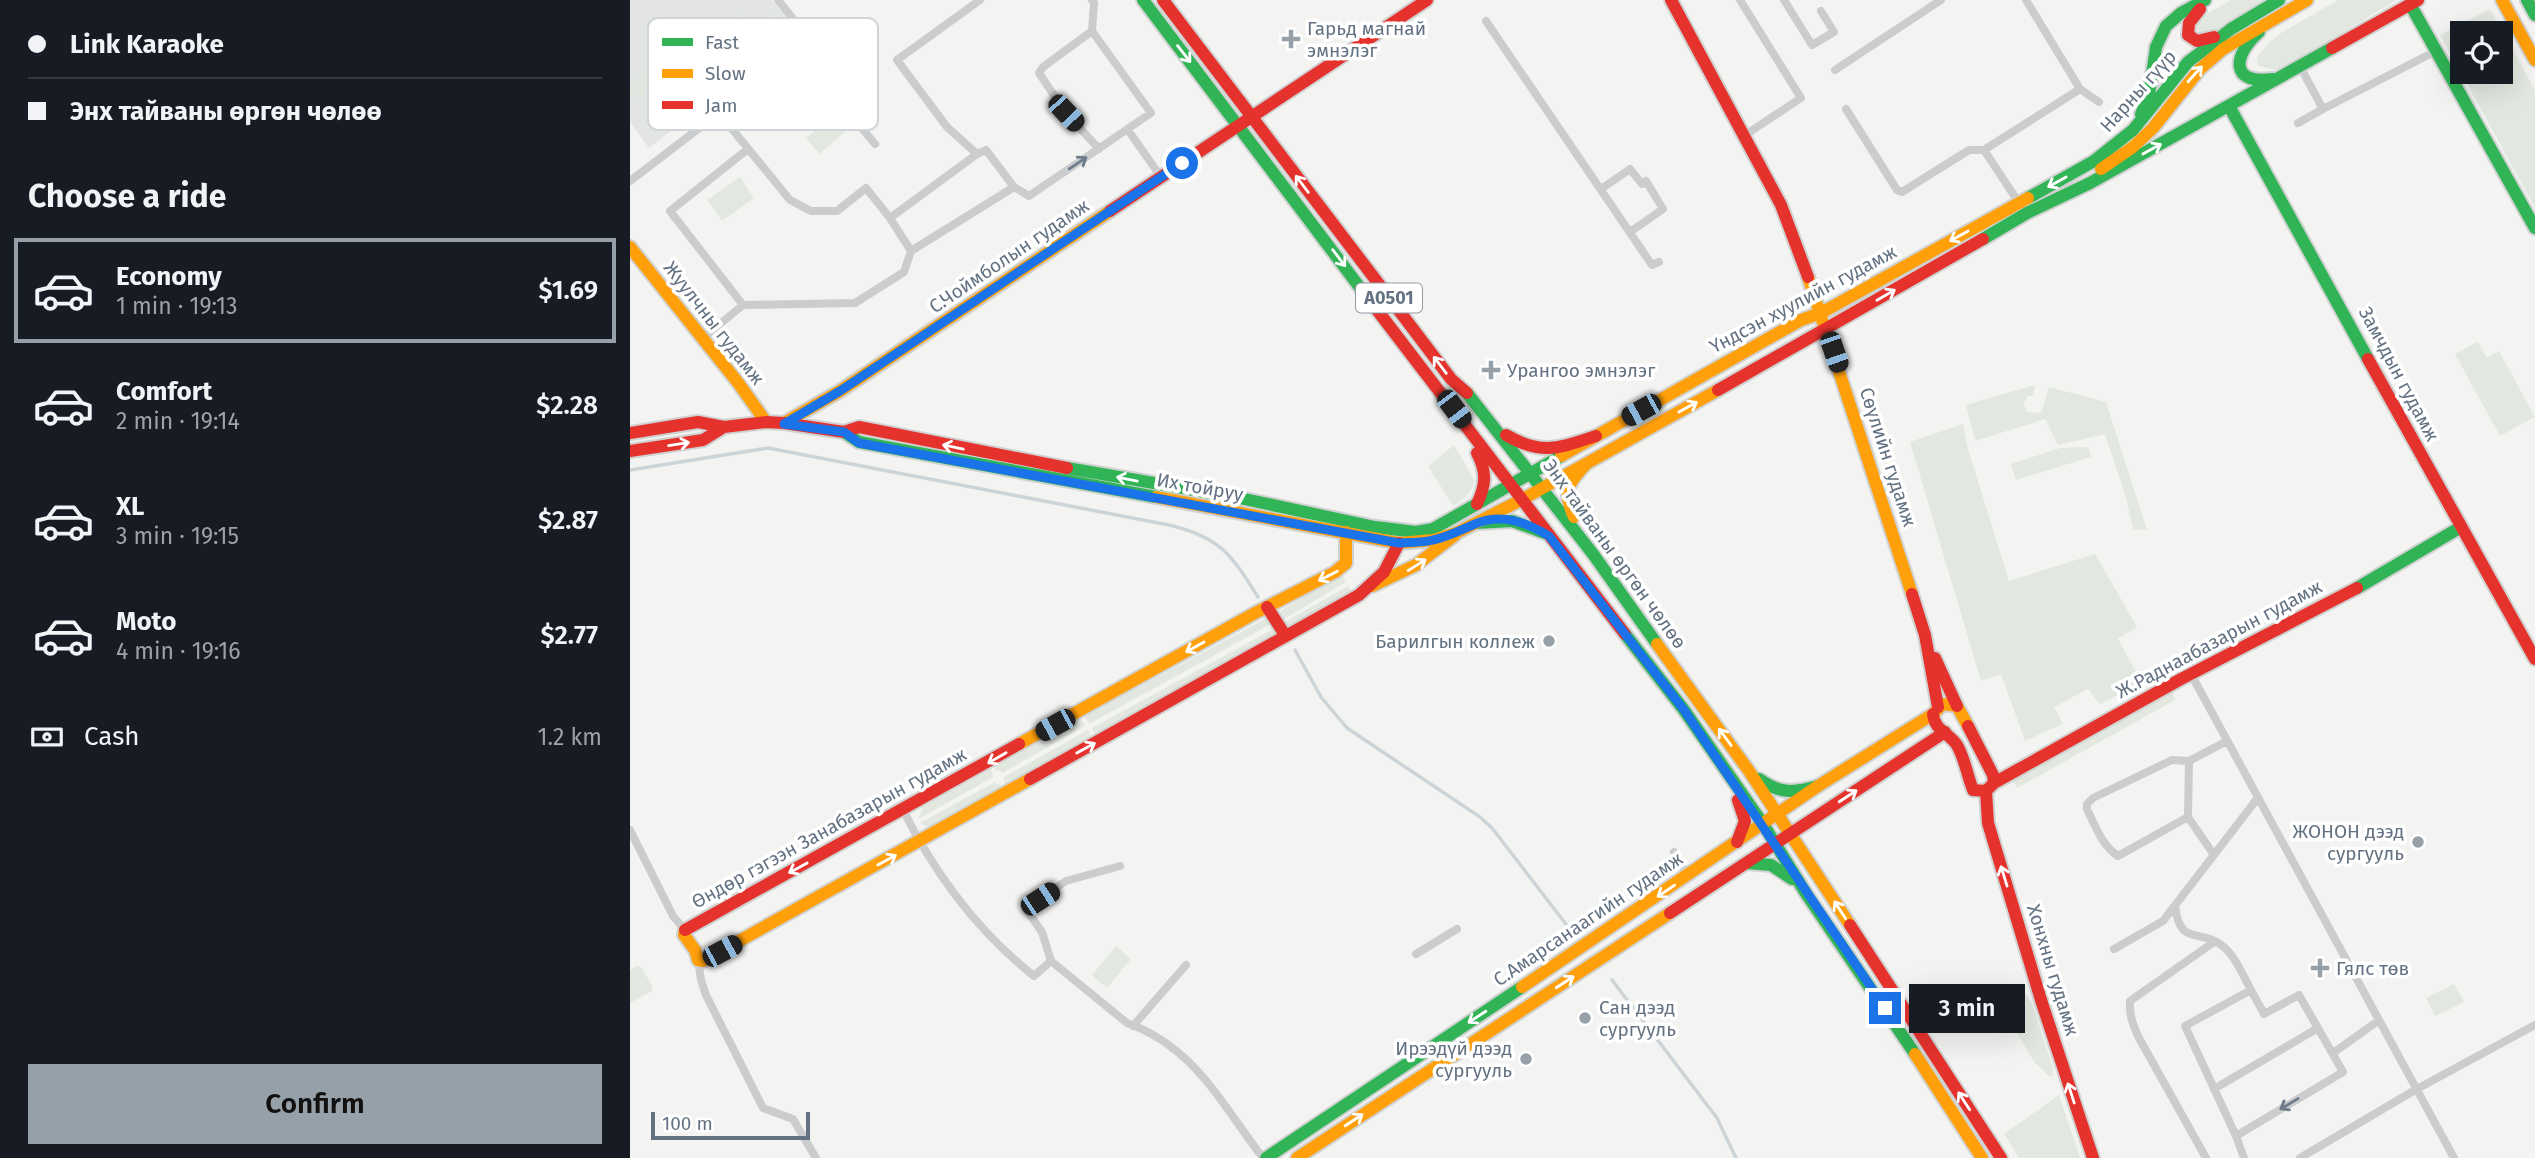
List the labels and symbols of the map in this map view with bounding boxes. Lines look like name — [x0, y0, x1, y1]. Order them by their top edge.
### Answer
place label: Гарьд магнай эмнэлэг — [1307, 17, 1426, 62]
legend — [648, 18, 878, 130]
marker: Гарьд магнай эмнэлэг — [1281, 29, 1301, 49]
text: Fast — [705, 31, 739, 54]
one-way arrow — [1177, 44, 1192, 63]
street label: Нарны гүүр — [2095, 45, 2181, 137]
text: Slow — [705, 62, 746, 85]
one-way arrow — [2187, 66, 2203, 84]
car — [1044, 90, 1089, 136]
text: Jam — [705, 94, 737, 117]
one-way arrow — [2142, 142, 2162, 156]
route start — [1166, 147, 1198, 179]
one-way arrow — [1068, 156, 1087, 170]
one-way arrow — [1295, 175, 1310, 193]
one-way arrow — [2047, 175, 2067, 189]
street label: С.Чоймболын гудамж — [925, 194, 1094, 318]
one-way arrow — [1949, 229, 1970, 243]
street label: Үндсэн хуулийн гудамж — [1706, 240, 1901, 358]
one-way arrow — [1332, 248, 1347, 267]
street label: Жуулчны гудамж — [659, 257, 770, 390]
road number: A0501 — [1356, 284, 1422, 312]
one-way arrow — [1875, 288, 1895, 302]
street label: Замчдын гудамж — [2354, 303, 2444, 445]
car — [1818, 329, 1851, 375]
one-way arrow — [1432, 356, 1447, 375]
place label: Урангоо эмнэлэг — [1507, 359, 1656, 382]
marker: Урангоо эмнэлэг — [1481, 360, 1501, 380]
street label: Сөүлийн гудамж — [1855, 384, 1921, 530]
car — [1433, 386, 1476, 432]
car — [1618, 391, 1665, 429]
one-way arrow — [1677, 400, 1697, 414]
one-way arrow — [667, 437, 690, 450]
one-way arrow — [942, 439, 965, 453]
street label: Энх тайваны өргөн чөлөө — [1539, 455, 1691, 653]
street label: Их тойруу — [1155, 468, 1246, 506]
one-way arrow — [1116, 472, 1139, 486]
one-way arrow — [1407, 557, 1427, 571]
one-way arrow — [1318, 569, 1338, 583]
street label: Ж.Раднаабазарын гудамж — [2112, 575, 2326, 703]
place label: Барилгын коллеж — [1375, 630, 1535, 653]
marker: Барилгын коллеж — [1541, 633, 1557, 649]
one-way arrow — [1186, 640, 1206, 654]
car — [1032, 706, 1079, 744]
one-way arrow — [1718, 728, 1732, 747]
one-way arrow — [1075, 741, 1095, 755]
street label: Өндөр гэгээн Занабазарын гудамж — [688, 743, 971, 913]
one-way arrow — [987, 751, 1007, 765]
one-way arrow — [1837, 789, 1857, 803]
place label: ЖОНОН дээд сургууль — [2293, 820, 2404, 865]
marker: ЖОНОН дээд сургууль — [2410, 834, 2426, 850]
street label: С.Амарсанаагийн гудамж — [1489, 847, 1687, 991]
one-way arrow — [877, 853, 897, 867]
one-way arrow — [788, 862, 809, 875]
one-way arrow — [1996, 865, 2009, 887]
car — [1017, 879, 1064, 919]
one-way arrow — [1657, 884, 1676, 898]
one-way arrow — [1833, 900, 1847, 920]
street label: Хонхны гудамж — [2022, 901, 2084, 1039]
car — [699, 932, 746, 970]
place label: Гялс төв — [2336, 957, 2409, 980]
marker: Гялс төв — [2310, 958, 2330, 978]
one-way arrow — [1554, 975, 1574, 989]
callout: 3 min — [1910, 984, 2025, 1032]
route end — [1869, 992, 1901, 1024]
place label: Сан дээд сургууль — [1599, 996, 1676, 1041]
one-way arrow — [1468, 1010, 1487, 1024]
marker: Сан дээд сургууль — [1577, 1010, 1593, 1026]
place label: Ирээдүй дээд сургууль — [1395, 1037, 1512, 1082]
marker: Ирээдүй дээд сургууль — [1518, 1051, 1534, 1067]
one-way arrow — [2064, 1083, 2076, 1105]
one-way arrow — [1956, 1091, 1970, 1111]
one-way arrow — [2280, 1097, 2300, 1111]
scale bar — [651, 1109, 810, 1141]
one-way arrow — [1344, 1113, 1363, 1128]

